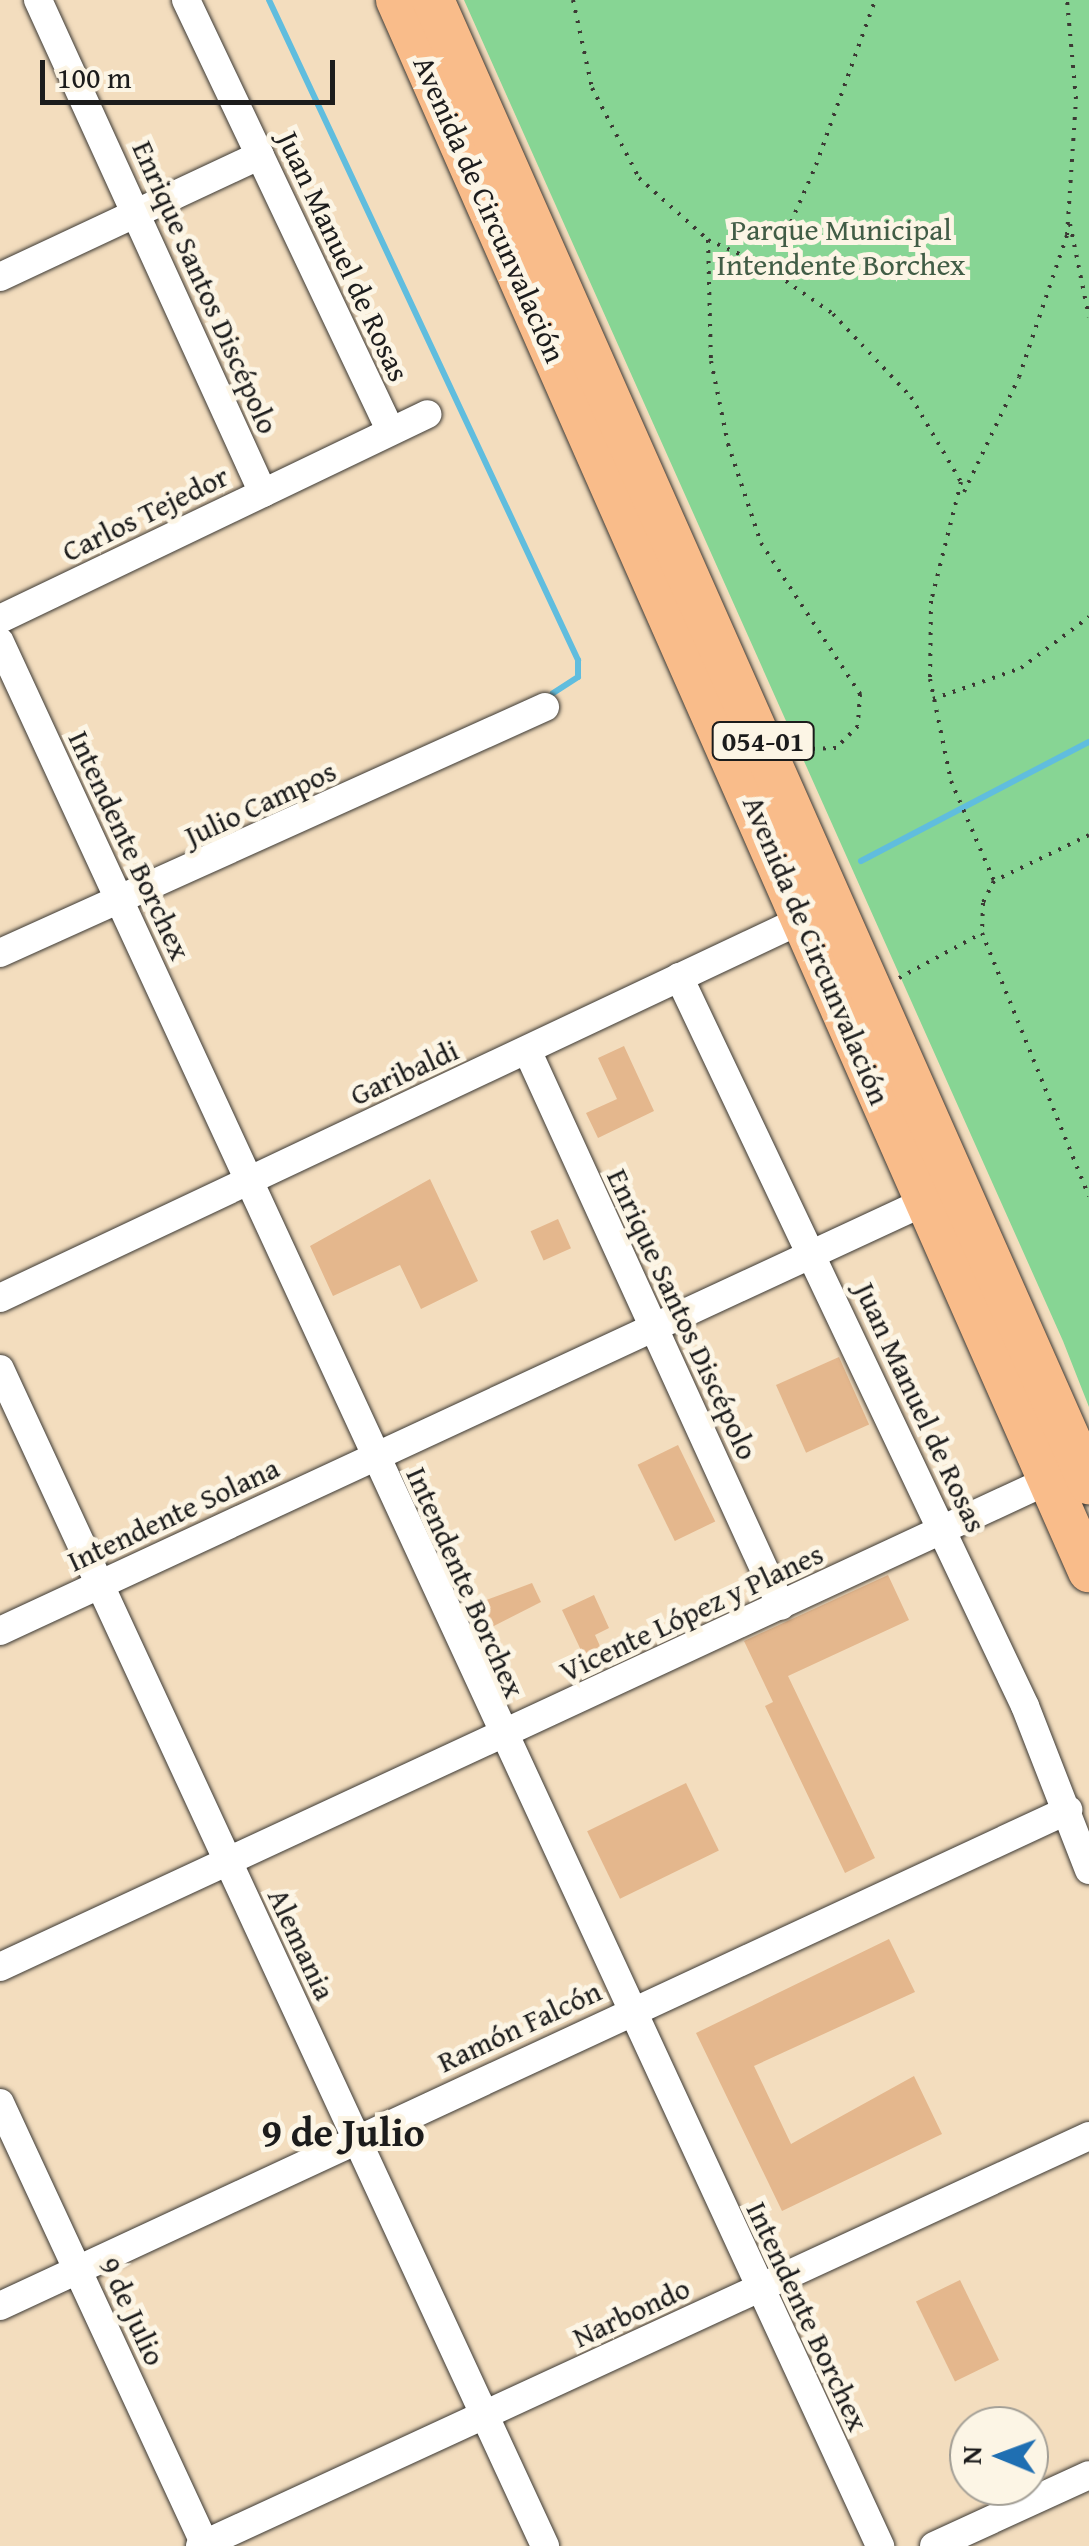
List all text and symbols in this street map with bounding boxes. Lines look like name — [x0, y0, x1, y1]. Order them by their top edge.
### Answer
scale bar — [45, 40, 340, 102]
street label: Avenida de Circunvalación — [406, 50, 574, 368]
text: 100 m — [57, 55, 131, 99]
street label: Juan Manuel de Rosas — [270, 125, 418, 387]
street label: Enrique Santos Discépolo — [125, 135, 287, 439]
park label: Parque Municipal Intendente Borchex — [717, 211, 965, 282]
street label: Carlos Tejedor — [56, 457, 234, 569]
road number: 054-01 — [710, 718, 816, 764]
street label: Intendente Borchex — [61, 725, 199, 965]
street label: Julio Campos — [179, 752, 341, 854]
street label: Avenida de Circunvalación — [736, 790, 898, 1110]
street label: Garibaldi — [344, 1031, 464, 1113]
street label: Enrique Santos Discépolo — [600, 1163, 766, 1465]
street label: Juan Manuel de Rosas — [847, 1276, 995, 1538]
street label: Intendente Solana — [61, 1449, 285, 1579]
street label: Intendente Borchex — [399, 1461, 533, 1703]
street label: Vicente López y Planes — [554, 1535, 828, 1689]
street label: Alemania — [261, 1883, 343, 2005]
street label: Ramón Falcón — [432, 1972, 606, 2080]
district label: 9 de Julio — [261, 2108, 425, 2156]
street label: Intendente Borchex — [739, 2196, 877, 2436]
street label: 9 de Julio — [92, 2251, 174, 2371]
street label: Narbondo — [567, 2269, 695, 2355]
north arrow — [949, 2406, 1049, 2506]
text: N — [950, 2446, 991, 2465]

